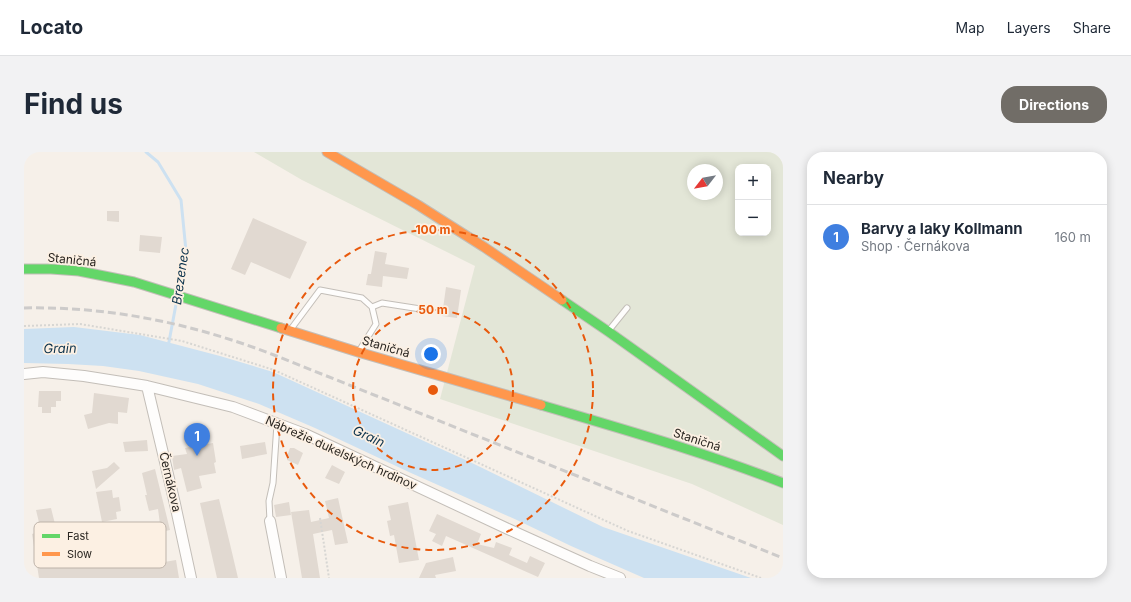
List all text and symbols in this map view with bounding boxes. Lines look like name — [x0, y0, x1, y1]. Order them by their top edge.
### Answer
text: Locato — [20, 16, 83, 39]
text: Map — [956, 19, 985, 36]
text: Layers — [1007, 19, 1051, 36]
text: Share — [1073, 19, 1111, 36]
button: Directions — [1001, 86, 1107, 123]
text: Find us — [24, 87, 123, 121]
north arrow — [687, 164, 723, 200]
map controls — [735, 164, 771, 236]
button: + — [735, 164, 771, 200]
text: Nearby — [823, 168, 884, 188]
button: − — [735, 200, 771, 236]
text: Barvy a laky Kollmann — [861, 219, 1023, 238]
text: 100 m — [415, 222, 451, 237]
text: 1 — [833, 229, 839, 245]
text: 160 m — [1054, 229, 1091, 245]
text: Shop · Černákova — [861, 238, 970, 254]
water label: Brezenec — [168, 246, 192, 306]
street label: Staničná — [47, 249, 97, 270]
text: 50 m — [418, 302, 448, 317]
street label: Staničná — [360, 333, 412, 360]
water label: Grain — [43, 340, 77, 356]
your location — [421, 344, 441, 364]
centre of rings — [426, 383, 440, 397]
street label: Nábrežie dukelských hrdinov — [263, 412, 419, 493]
water label: Grain — [351, 422, 388, 450]
pin: 1 — [184, 423, 210, 456]
street label: Staničná — [671, 425, 723, 454]
street label: Černákova — [156, 450, 185, 513]
legend — [34, 522, 166, 568]
text: Fast — [67, 529, 89, 543]
text: Slow — [67, 547, 92, 561]

